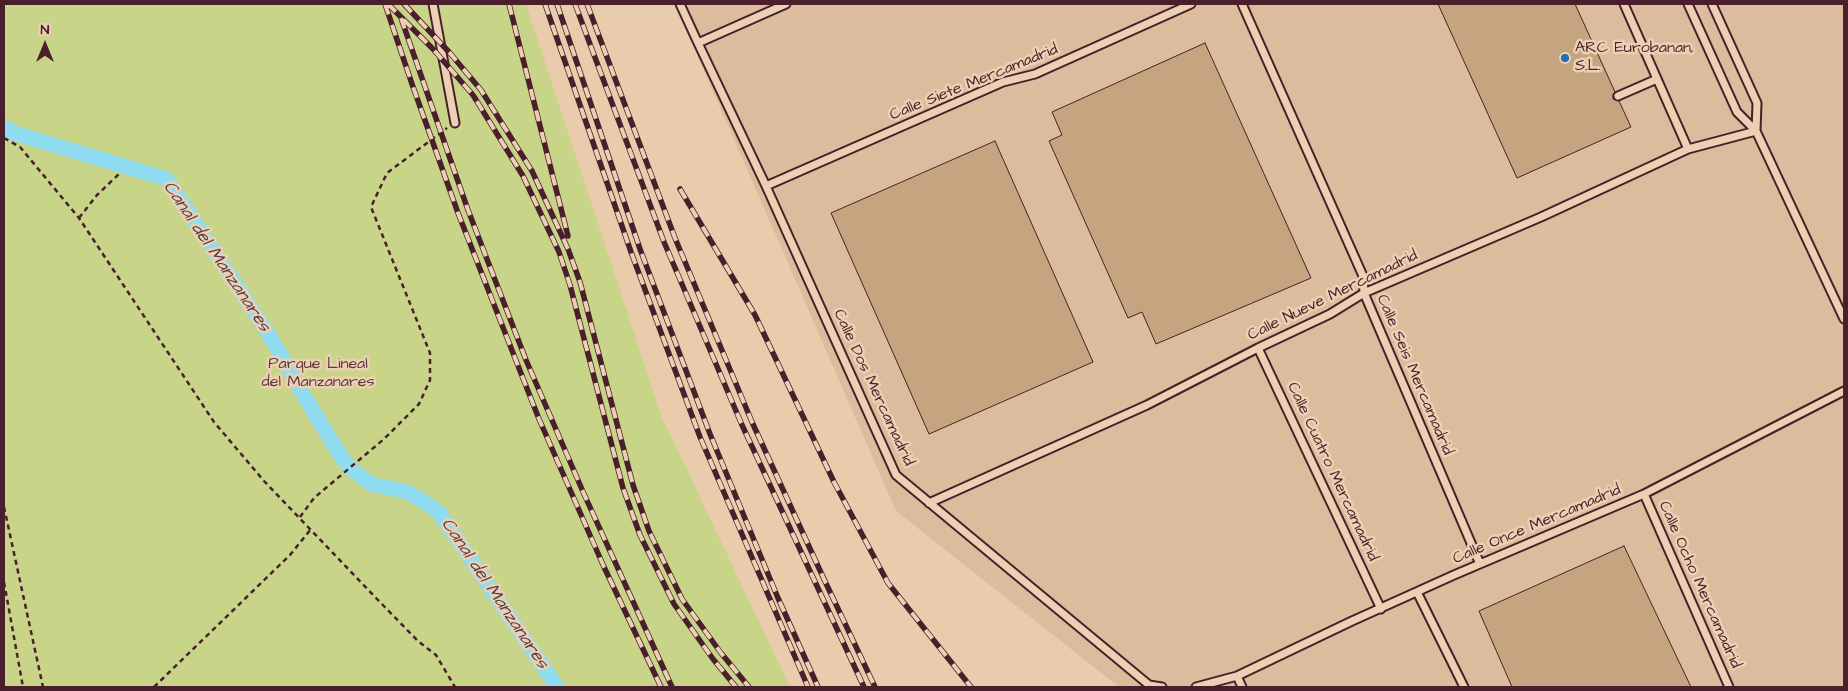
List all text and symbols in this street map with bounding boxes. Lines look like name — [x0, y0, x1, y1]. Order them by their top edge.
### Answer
north arrow — [20, 20, 70, 70]
text: N — [41, 20, 49, 40]
place label: ARC Eurobanan, S.L. — [1575, 39, 1694, 77]
street label: Calle Siete Mercamadrid — [887, 40, 1061, 126]
marker: ARC Eurobanan, S.L. — [1559, 52, 1571, 64]
water label: Canal del Manzanares — [158, 178, 274, 336]
street label: Calle Nueve Mercamadrid — [1245, 246, 1421, 346]
street label: Calle Seis Mercamadrid — [1371, 292, 1457, 458]
street label: Calle Dos Mercamadrid — [828, 307, 918, 469]
park label: Parque Lineal del Manzanares — [262, 355, 374, 393]
street label: Calle Cuatro Mercamadrid — [1282, 380, 1382, 564]
street label: Calle Once Mercamadrid — [1450, 481, 1624, 569]
street label: Calle Ocho Mercamadrid — [1653, 498, 1745, 672]
water label: Canal del Manzanares — [436, 515, 552, 673]

